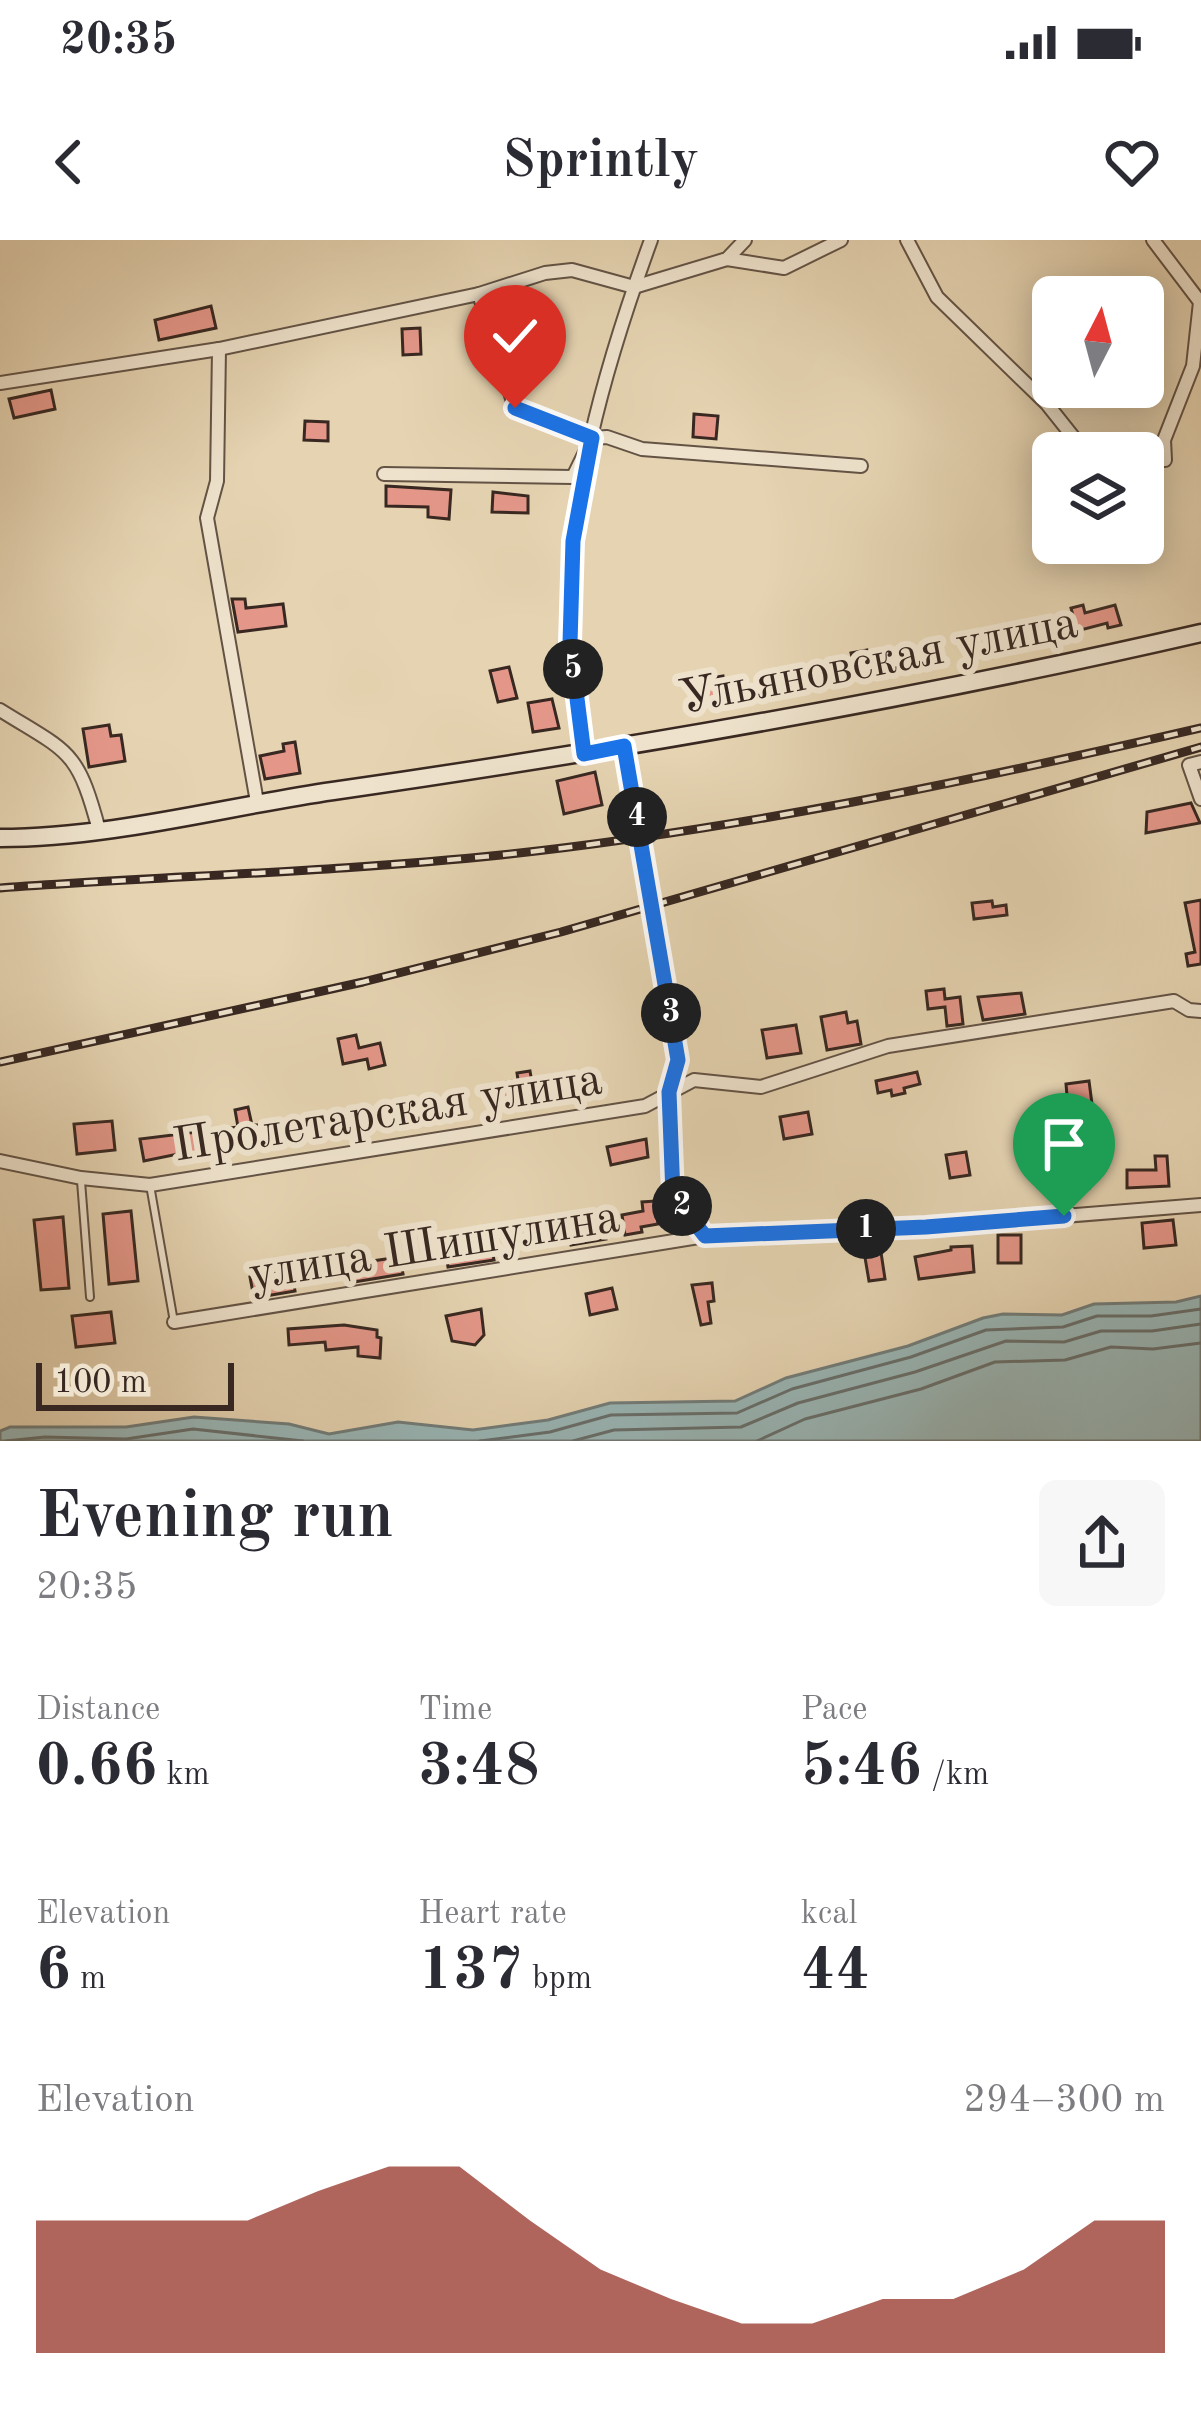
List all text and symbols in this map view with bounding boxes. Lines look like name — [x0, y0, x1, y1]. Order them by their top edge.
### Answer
text: 20:35 — [60, 19, 177, 64]
icon: back — [36, 129, 102, 195]
icon: heart — [1099, 129, 1165, 195]
text: Sprintly — [502, 135, 699, 189]
north arrow — [1032, 276, 1164, 408]
map controls — [1032, 276, 1164, 564]
pin — [464, 285, 566, 408]
icon: check — [482, 303, 548, 369]
button: layers — [1032, 432, 1164, 564]
street label: Ульяновская улица — [676, 600, 1082, 724]
pin: 5 — [543, 639, 603, 699]
text: 5 — [563, 652, 583, 685]
pin: 4 — [607, 787, 667, 847]
text: 4 — [627, 800, 647, 833]
pin: 3 — [641, 983, 701, 1043]
text: 3 — [661, 996, 681, 1029]
street label: Пролетарская улица — [170, 1056, 606, 1172]
pin — [1013, 1093, 1115, 1216]
icon: arrive — [1031, 1111, 1097, 1177]
pin: 2 — [652, 1176, 712, 1236]
text: 2 — [672, 1189, 692, 1222]
street label: улица Шишулина — [246, 1194, 623, 1300]
pin: 1 — [836, 1199, 896, 1259]
text: 1 — [856, 1212, 876, 1245]
scale bar — [36, 1357, 234, 1410]
text: 100 m — [54, 1367, 147, 1400]
button: share — [1039, 1480, 1165, 1606]
text: Evening run — [36, 1486, 394, 1552]
text: 20:35 — [36, 1568, 137, 1607]
text: Distance — [36, 1694, 160, 1727]
text: Time — [418, 1694, 492, 1727]
text: Pace — [801, 1694, 868, 1727]
text: 0.66 — [36, 1738, 157, 1798]
text: 3:48 — [418, 1738, 540, 1798]
text: 5:46 — [801, 1738, 922, 1798]
text: km — [157, 1759, 210, 1792]
text: /km — [922, 1759, 989, 1792]
text: Elevation — [36, 1898, 170, 1931]
text: Heart rate — [418, 1898, 567, 1931]
text: kcal — [801, 1898, 857, 1931]
text: 6 — [36, 1942, 71, 2002]
text: 137 — [418, 1942, 523, 2002]
text: 44 — [801, 1942, 870, 2002]
text: m — [71, 1963, 106, 1996]
text: bpm — [523, 1963, 592, 1996]
text: Elevation — [36, 2081, 195, 2120]
text: 294–300 m — [963, 2081, 1165, 2120]

